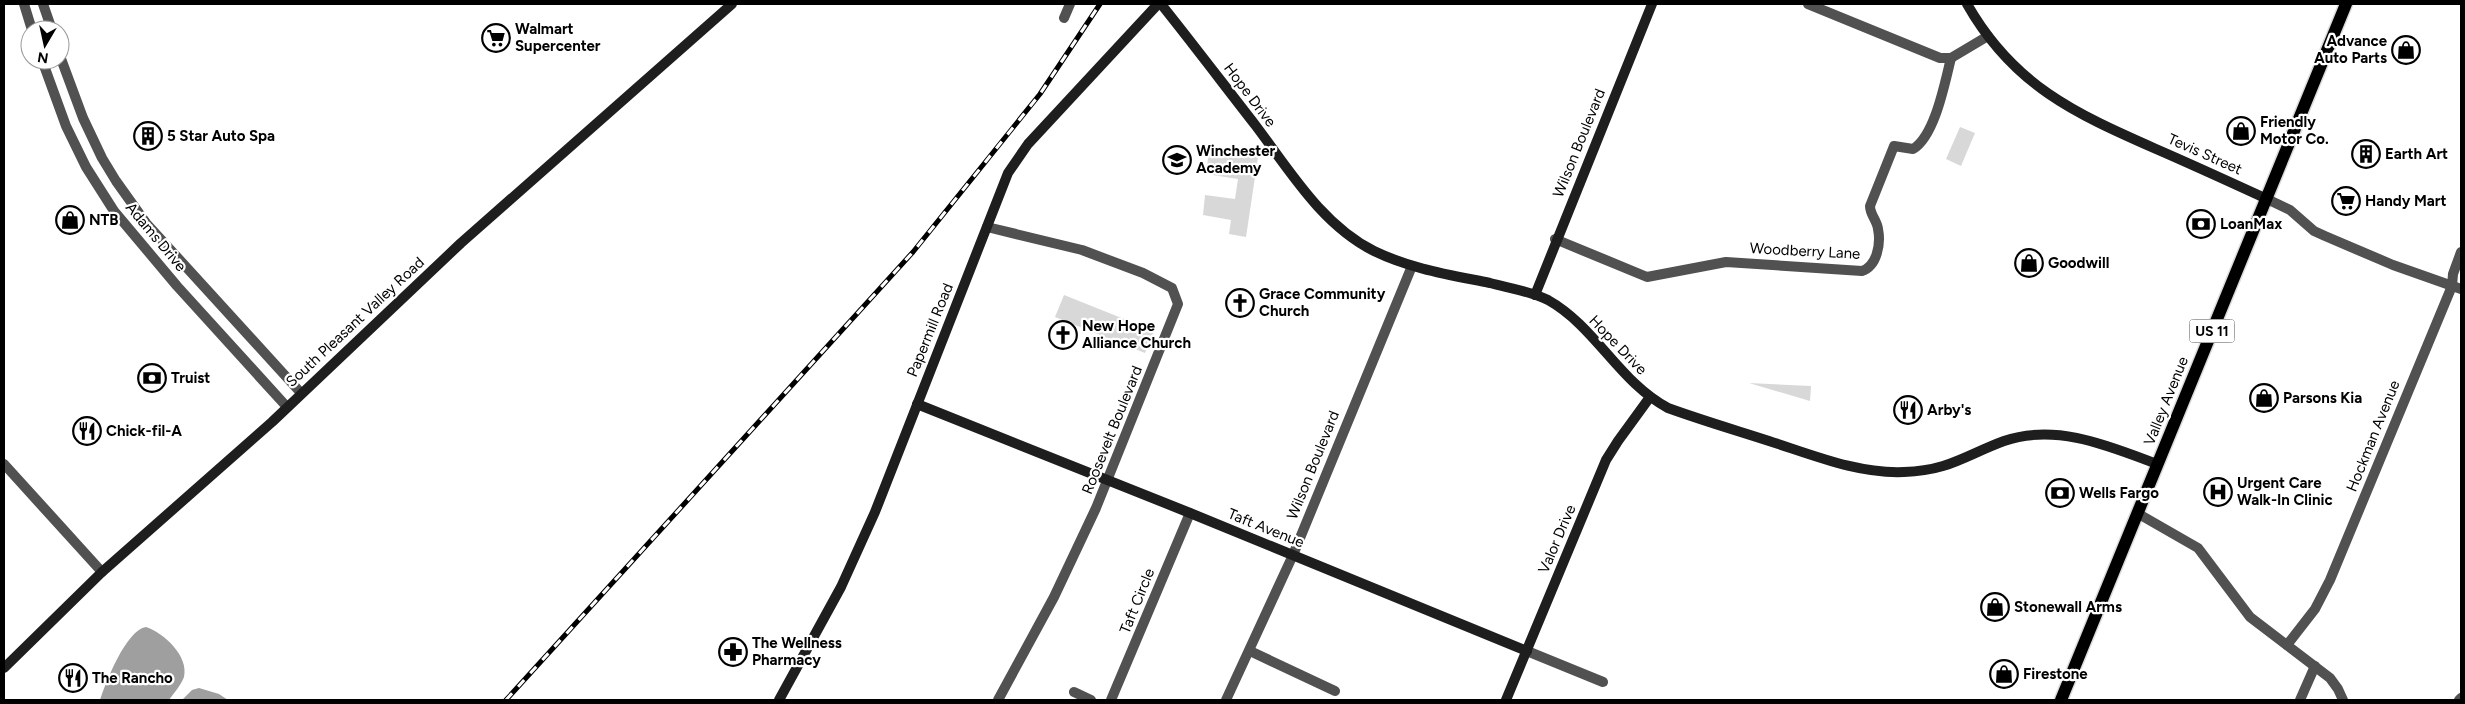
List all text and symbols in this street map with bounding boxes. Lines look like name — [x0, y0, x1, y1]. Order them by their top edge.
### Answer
north arrow — [20, 20, 70, 70]
place label: Walmart Supercenter — [515, 20, 601, 55]
supermarket icon: Walmart Supercenter — [481, 23, 511, 53]
place label: Advance Auto Parts — [2314, 32, 2388, 67]
shop icon: Advance Auto Parts — [2391, 35, 2421, 65]
text: N — [36, 48, 50, 67]
street label: Hope Drive — [1220, 59, 1280, 131]
street label: Wilson Boulevard — [1549, 86, 1609, 200]
place label: Friendly Motor Co. — [2260, 113, 2329, 148]
shop icon: Friendly Motor Co. — [2226, 116, 2256, 146]
building icon: 5 Star Auto Spa — [133, 121, 163, 151]
place label: 5 Star Auto Spa — [167, 127, 275, 145]
street label: Tevis Street — [2165, 130, 2245, 178]
building icon: Earth Art — [2351, 139, 2381, 169]
place label: Winchester Academy — [1196, 142, 1275, 177]
school or university icon: Winchester Academy — [1162, 145, 1192, 175]
place label: Earth Art — [2385, 145, 2448, 163]
supermarket icon: Handy Mart — [2331, 186, 2361, 216]
place label: Handy Mart — [2365, 192, 2446, 210]
street label: Adams Drive — [122, 199, 190, 275]
shop icon: NTB — [55, 205, 85, 235]
bank icon: LoanMax — [2186, 209, 2216, 239]
place label: NTB — [89, 211, 119, 229]
place label: LoanMax — [2220, 215, 2282, 233]
street label: Woodberry Lane — [1749, 239, 1861, 263]
shop icon: Goodwill — [2014, 248, 2044, 278]
street label: South Pleasant Valley Road — [282, 253, 428, 391]
place label: Goodwill — [2048, 254, 2109, 272]
street label: Papermill Road — [903, 281, 957, 379]
place label: Grace Community Church — [1259, 285, 1386, 320]
church icon: Grace Community Church — [1225, 288, 1255, 318]
street label: Hope Drive — [1585, 312, 1651, 378]
place label: New Hope Alliance Church — [1082, 317, 1191, 352]
church icon: New Hope Alliance Church — [1048, 320, 1078, 350]
road number: US 11 — [2190, 320, 2234, 342]
street label: Valley Avenue — [2140, 354, 2192, 448]
bank icon: Truist — [137, 363, 167, 393]
street label: Roosevelt Boulevard — [1078, 363, 1146, 497]
place label: Truist — [171, 369, 210, 387]
street label: Hockman Avenue — [2342, 378, 2404, 494]
shop icon: Parsons Kia — [2249, 383, 2279, 413]
place label: Parsons Kia — [2283, 389, 2362, 407]
restaurant icon: Arby's — [1893, 395, 1923, 425]
place label: Arby's — [1927, 401, 1971, 419]
street label: Wilson Boulevard — [1283, 408, 1343, 522]
restaurant icon: Chick-fil-A — [72, 416, 102, 446]
place label: Chick-fil-A — [106, 422, 182, 440]
place label: Urgent Care Walk-In Clinic — [2237, 474, 2333, 509]
hospital icon: Urgent Care Walk-In Clinic — [2203, 477, 2233, 507]
bank icon: Wells Fargo — [2045, 478, 2075, 508]
place label: Wells Fargo — [2079, 484, 2159, 502]
street label: Valor Drive — [1534, 502, 1580, 576]
street label: Taft Avenue — [1225, 505, 1307, 551]
street label: Taft Circle — [1116, 566, 1158, 636]
shop icon: Stonewall Arms — [1980, 592, 2010, 622]
place label: Stonewall Arms — [2014, 598, 2122, 616]
place label: The Wellness Pharmacy — [752, 634, 842, 669]
pharmacy icon: The Wellness Pharmacy — [718, 637, 748, 667]
shop icon: Firestone — [1989, 659, 2019, 689]
restaurant icon: The Rancho — [58, 663, 88, 693]
place label: Firestone — [2023, 665, 2088, 683]
place label: The Rancho — [92, 669, 173, 687]

